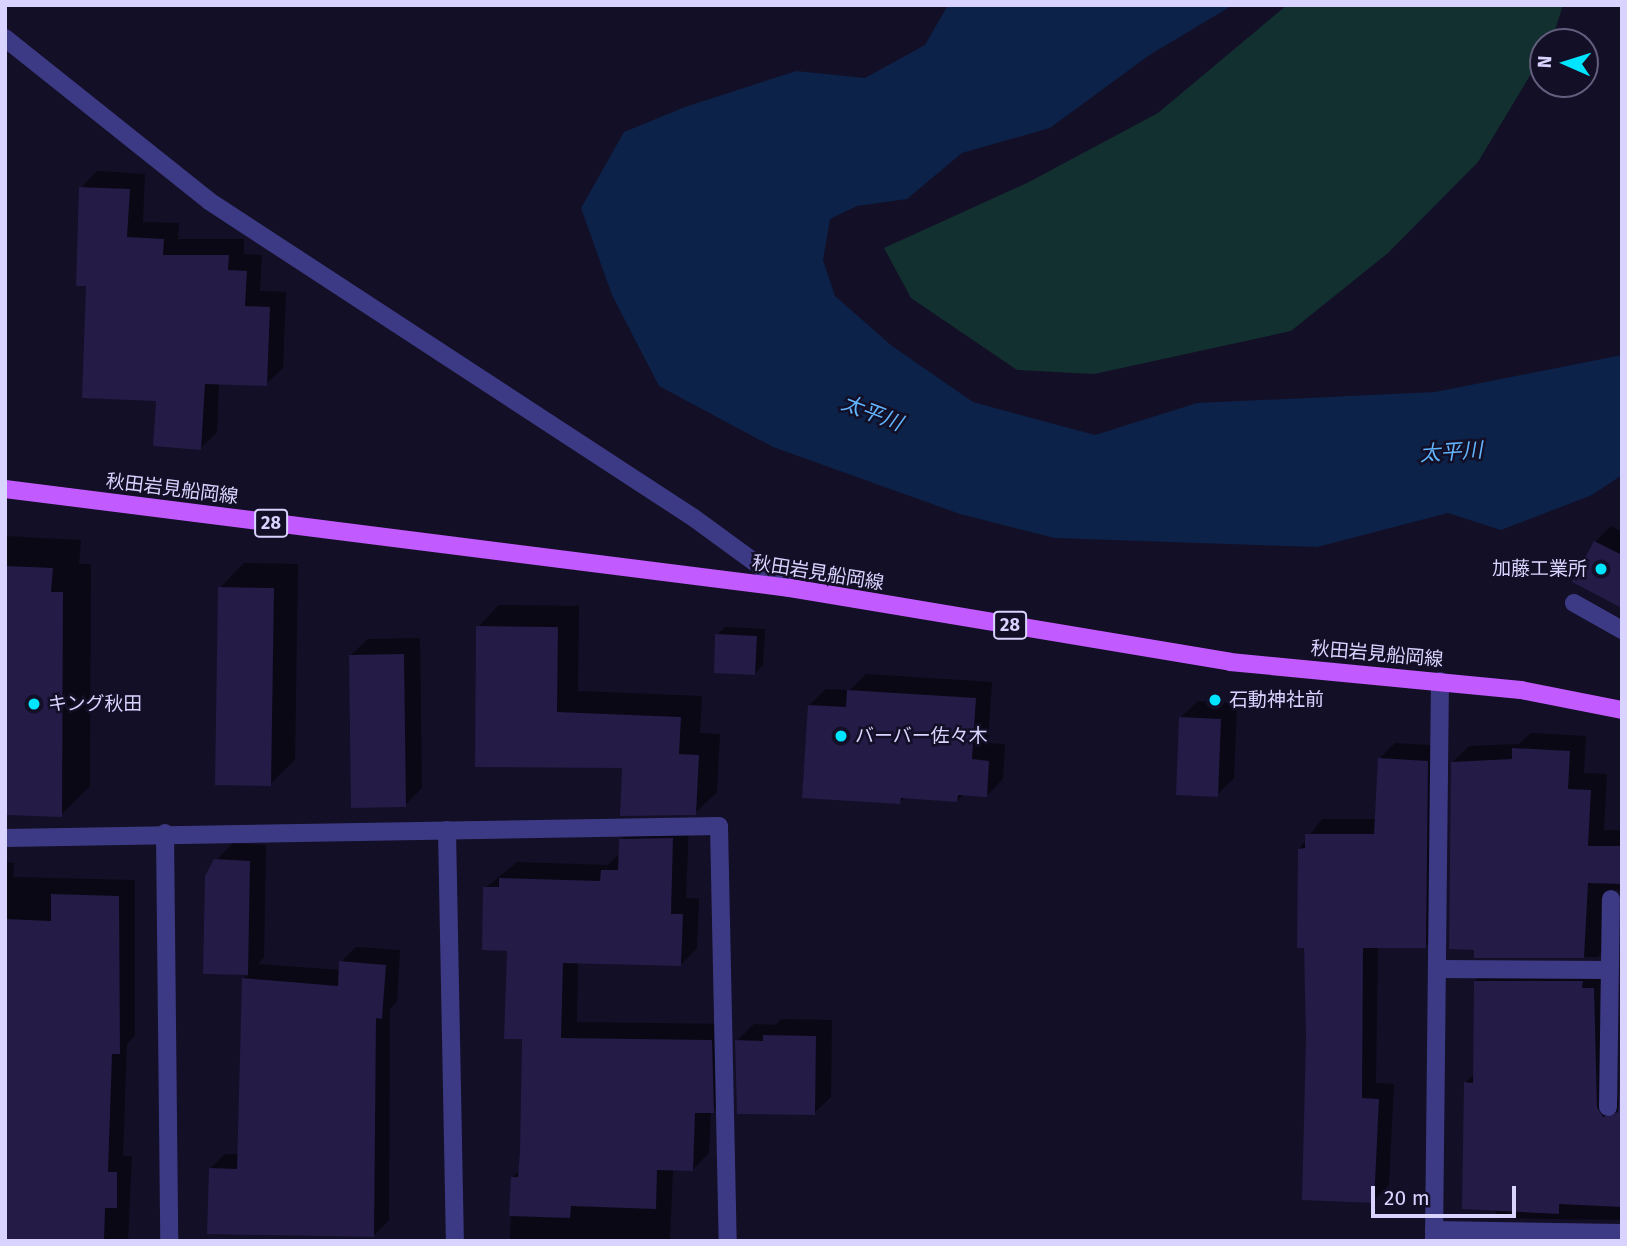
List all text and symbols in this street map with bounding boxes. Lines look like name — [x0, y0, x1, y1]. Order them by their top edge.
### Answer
north arrow — [1529, 28, 1599, 98]
text: N — [1533, 55, 1556, 69]
water label: 太平川 — [838, 390, 906, 436]
water label: 太平川 — [1419, 437, 1483, 467]
street label: 秋田岩見船岡線 — [105, 470, 239, 508]
road number: 28 — [254, 508, 288, 538]
street label: 秋田岩見船岡線 — [751, 551, 885, 595]
place label: 加藤工業所 — [1492, 558, 1587, 580]
marker: 加藤工業所 — [1593, 561, 1609, 577]
road number: 28 — [992, 610, 1028, 640]
street label: 秋田岩見船岡線 — [1310, 637, 1444, 671]
place label: 石動神社前 — [1229, 689, 1324, 711]
marker: 石動神社前 — [1207, 692, 1223, 708]
place label: キング秋田 — [48, 693, 143, 715]
marker: キング秋田 — [26, 696, 42, 712]
place label: バーバー佐々木 — [855, 725, 988, 747]
marker: バーバー佐々木 — [833, 728, 849, 744]
scale bar — [1375, 1172, 1520, 1216]
text: 20 m — [1384, 1185, 1430, 1211]

